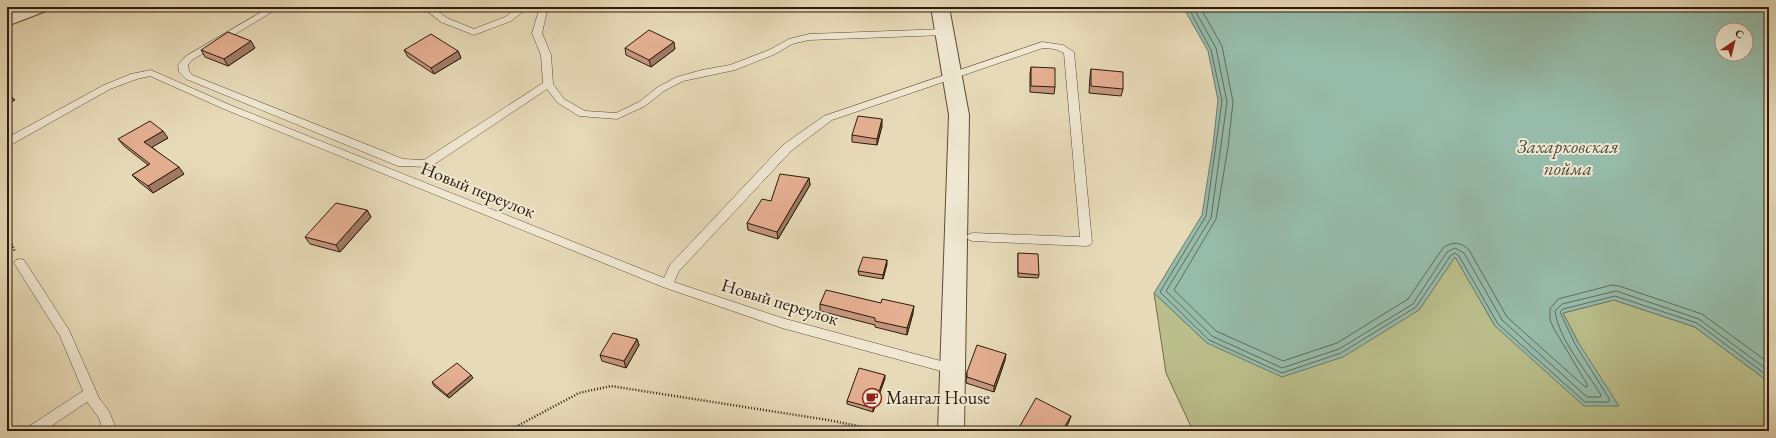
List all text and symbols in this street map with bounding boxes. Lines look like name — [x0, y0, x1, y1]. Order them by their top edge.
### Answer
north arrow — [1714, 22, 1754, 62]
text: С — [1733, 26, 1747, 42]
water label: Захарковская пойма — [1517, 134, 1619, 181]
street label: Новый переулок — [418, 156, 539, 223]
street label: Новый переулок — [719, 273, 842, 330]
place label: Мангал House — [886, 386, 990, 409]
cafe icon: Мангал House — [861, 387, 883, 409]

